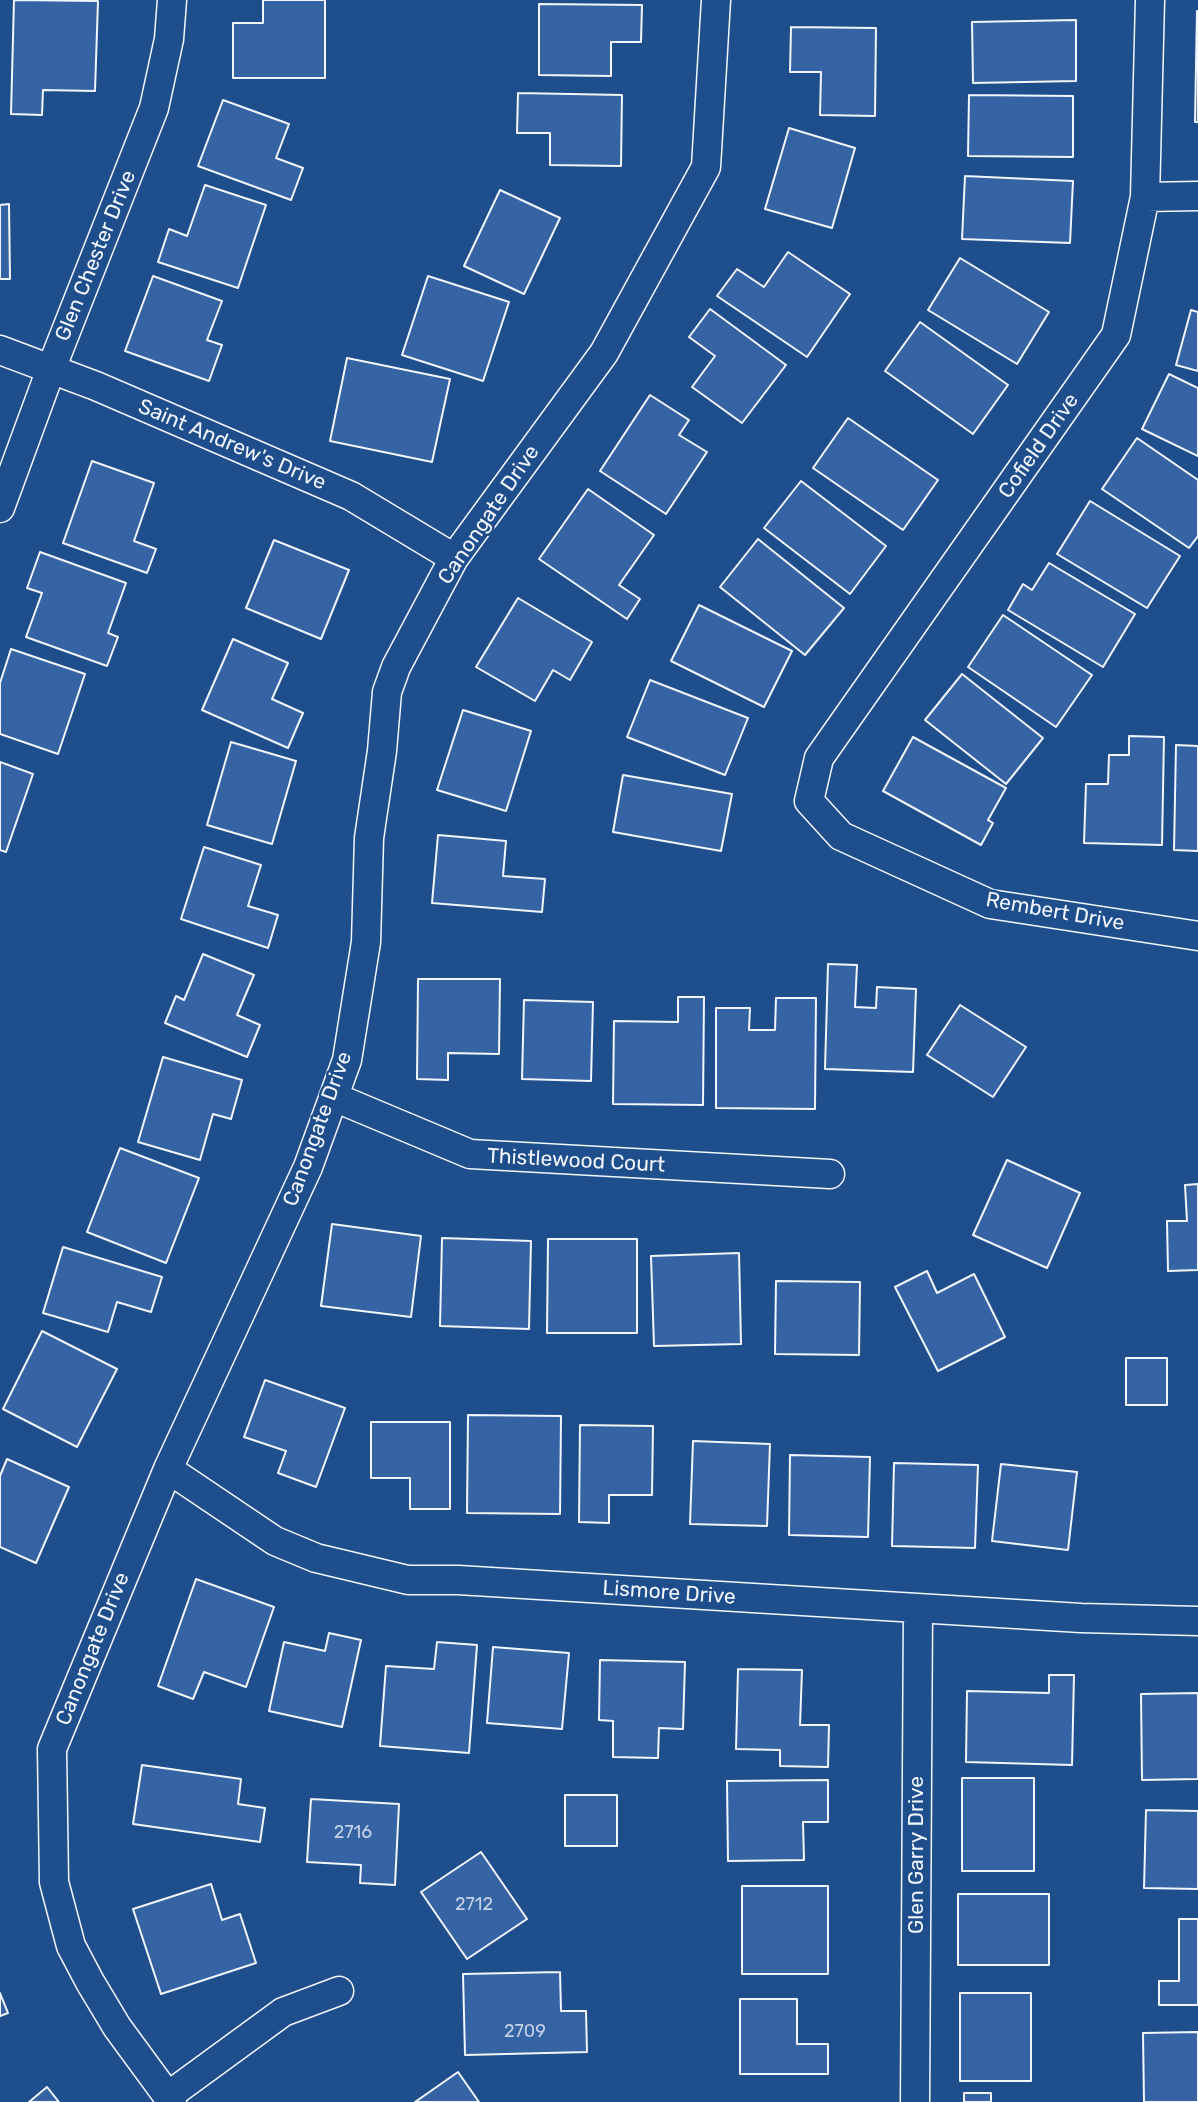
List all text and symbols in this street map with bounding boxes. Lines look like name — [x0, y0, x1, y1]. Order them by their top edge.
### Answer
street label: Glen Chester Drive — [50, 167, 142, 345]
street label: Cofield Drive — [994, 389, 1084, 503]
street label: Saint Andrew's Drive — [134, 394, 330, 496]
street label: Canongate Drive — [433, 440, 545, 590]
street label: Rembert Drive — [984, 887, 1126, 937]
street label: Canongate Drive — [278, 1048, 358, 1210]
street label: Thistlewood Court — [486, 1144, 666, 1178]
street label: Canongate Drive — [51, 1569, 135, 1729]
street label: Lismore Drive — [602, 1576, 736, 1610]
street label: Glen Garry Drive — [904, 1776, 930, 1934]
house number: 2716 — [334, 1822, 372, 1844]
house number: 2712 — [455, 1894, 493, 1916]
house number: 2709 — [504, 2021, 546, 2043]

